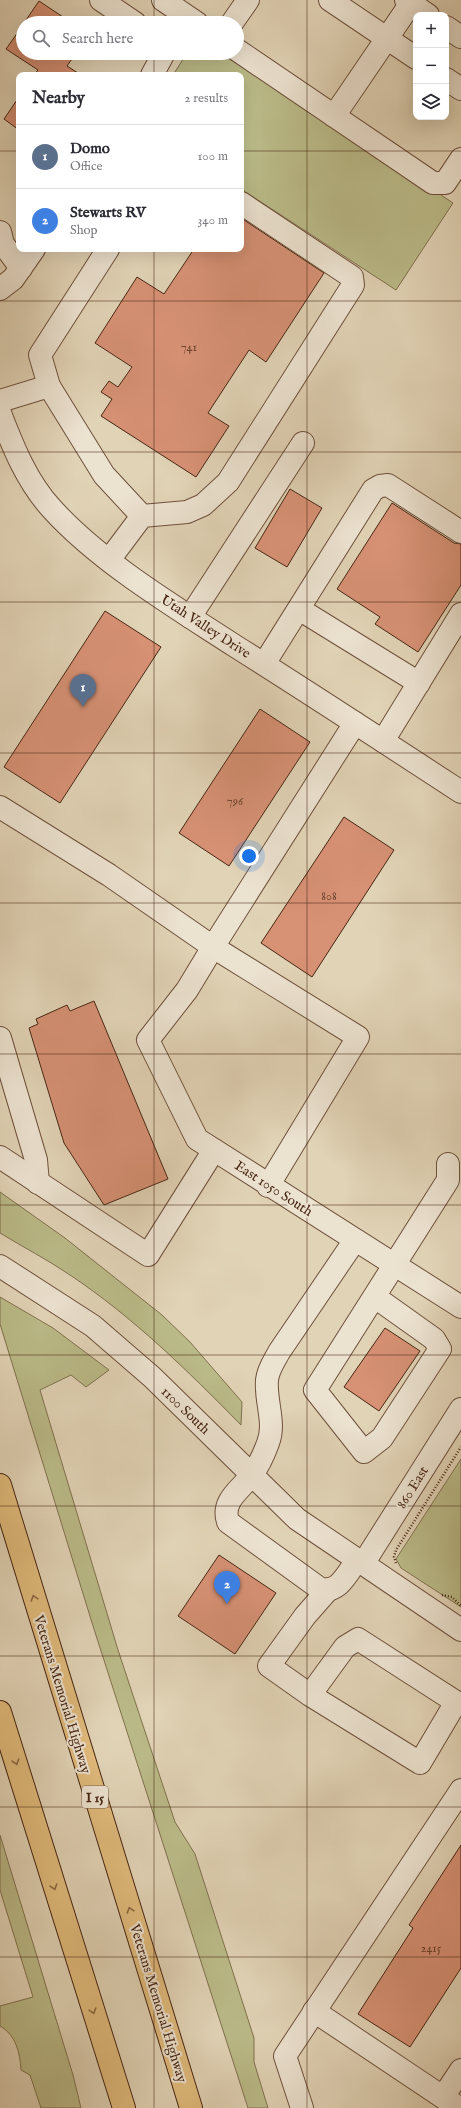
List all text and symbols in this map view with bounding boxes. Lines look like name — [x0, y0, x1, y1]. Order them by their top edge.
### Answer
map controls — [413, 12, 449, 120]
button: + — [413, 12, 449, 48]
search box — [16, 16, 244, 60]
icon: search — [30, 27, 52, 49]
text: Search here — [62, 29, 133, 48]
button: − — [413, 48, 449, 84]
button: layers — [413, 84, 449, 120]
text: Nearby — [32, 88, 85, 109]
text: 2 results — [184, 90, 228, 107]
text: Domo — [70, 139, 110, 158]
text: 1 — [43, 148, 47, 165]
text: 100 m — [198, 148, 228, 165]
text: Office — [70, 158, 102, 175]
text: Stewarts RV — [70, 203, 146, 222]
text: 2 — [42, 212, 48, 229]
text: 340 m — [198, 212, 228, 229]
text: Shop — [70, 222, 98, 239]
house number: 741 — [181, 340, 197, 355]
street label: Utah Valley Drive — [157, 591, 254, 663]
pin: 1 — [70, 674, 96, 707]
house number: 796 — [227, 794, 244, 809]
your location — [239, 846, 259, 866]
house number: 808 — [321, 889, 337, 904]
street label: East 1050 South — [231, 1157, 316, 1221]
street label: 1100 South — [157, 1383, 214, 1439]
street label: 860 East — [393, 1463, 433, 1512]
pin: 2 — [214, 1571, 240, 1604]
one-way arrow — [31, 1595, 39, 1602]
street label: Veterans Memorial Highway — [29, 1612, 95, 1776]
one-way arrow — [11, 1759, 20, 1766]
road number: I 15 — [82, 1786, 108, 1808]
one-way arrow — [50, 1883, 58, 1890]
one-way arrow — [126, 1907, 135, 1914]
street label: Veterans Memorial Highway — [125, 1921, 191, 2085]
house number: 2415 — [421, 1941, 442, 1956]
one-way arrow — [88, 2007, 97, 2014]

